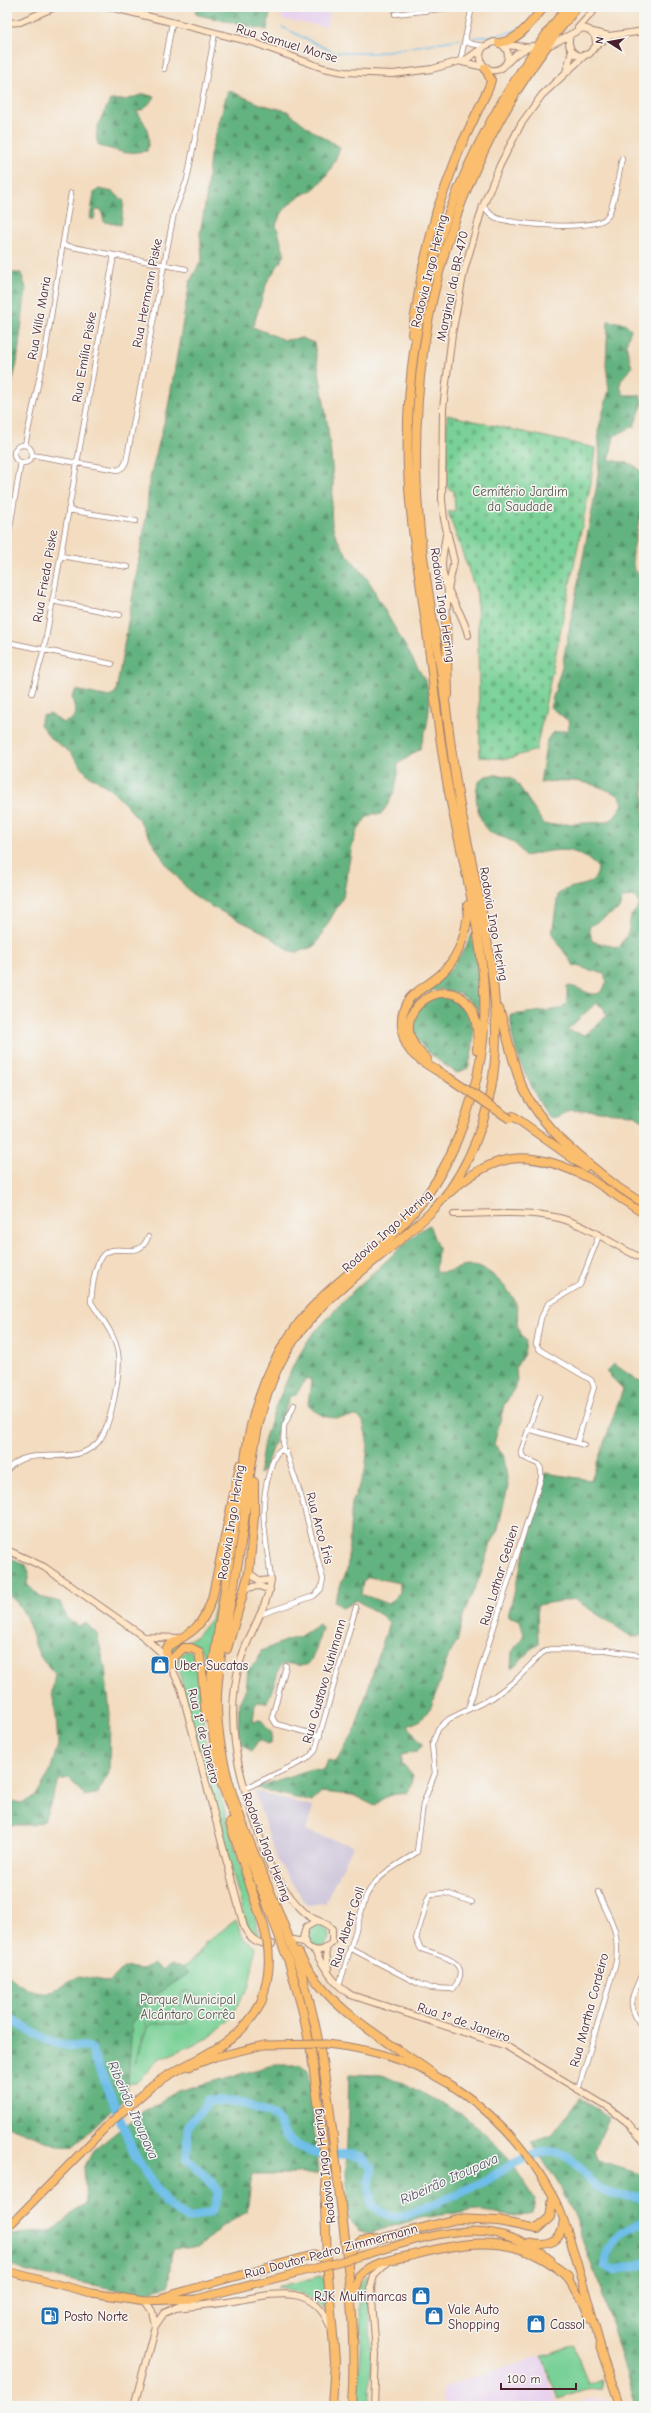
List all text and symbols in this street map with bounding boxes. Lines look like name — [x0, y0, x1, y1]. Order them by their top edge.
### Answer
street label: Rua Samuel Morse — [234, 20, 340, 66]
north arrow — [589, 22, 629, 62]
text: N — [593, 35, 607, 45]
street label: Rodovia Ingo Hering — [408, 213, 450, 329]
street label: Marginal da BR-470 — [433, 229, 471, 343]
street label: Rua Hermann Piske — [129, 237, 165, 349]
street label: Rua Villa Maria — [24, 275, 54, 361]
street label: Rua Emília Piske — [69, 310, 99, 404]
park label: Cemitério Jardim da Saudade — [472, 484, 568, 514]
street label: Rua Frieda Piske — [29, 528, 61, 623]
street label: Rodovia Ingo Hering — [427, 547, 459, 663]
street label: Rodovia Ingo Hering — [477, 866, 511, 982]
street label: Rodovia Ingo Hering — [339, 1187, 435, 1275]
street label: Rodovia Ingo Hering — [215, 1464, 247, 1580]
street label: Rua Arco Íris — [303, 1490, 338, 1566]
street label: Rua Lothar Gebien — [477, 1523, 521, 1627]
street label: Rua Gustavo Kuhlmann — [299, 1617, 349, 1745]
shop icon: Uber Sucatas — [149, 1654, 171, 1676]
place label: Uber Sucatas — [174, 1658, 248, 1673]
street label: Rua 1º de Janeiro — [185, 1687, 223, 1785]
street label: Rodovia Ingo Hering — [239, 1790, 295, 1904]
street label: Rua Albert Goll — [327, 1885, 367, 1969]
street label: Rua Martha Cordeiro — [567, 1951, 612, 2069]
park label: Parque Municipal Alcântaro Corrêa — [140, 1992, 236, 2022]
street label: Rua 1º de Janeiro — [415, 1999, 513, 2045]
water label: Ribeirão Itoupava — [104, 2058, 162, 2162]
street label: Rodovia Ingo Hering — [309, 2108, 339, 2224]
water label: Ribeirão Itoupava — [397, 2150, 501, 2208]
street label: Rua Doutor Pedro Zimmermann — [243, 2221, 419, 2281]
shop icon: RJK Multimarcas — [410, 2285, 432, 2307]
place label: RJK Multimarcas — [314, 2289, 407, 2304]
place label: Vale Auto Shopping — [448, 2302, 500, 2332]
fuel station icon: Posto Norte — [39, 2305, 61, 2327]
shop icon: Vale Auto Shopping — [423, 2305, 445, 2327]
place label: Posto Norte — [64, 2309, 128, 2324]
shop icon: Cassol — [525, 2313, 547, 2335]
place label: Cassol — [550, 2317, 585, 2332]
scale bar — [501, 2365, 576, 2391]
text: 100 m — [507, 2372, 540, 2386]

